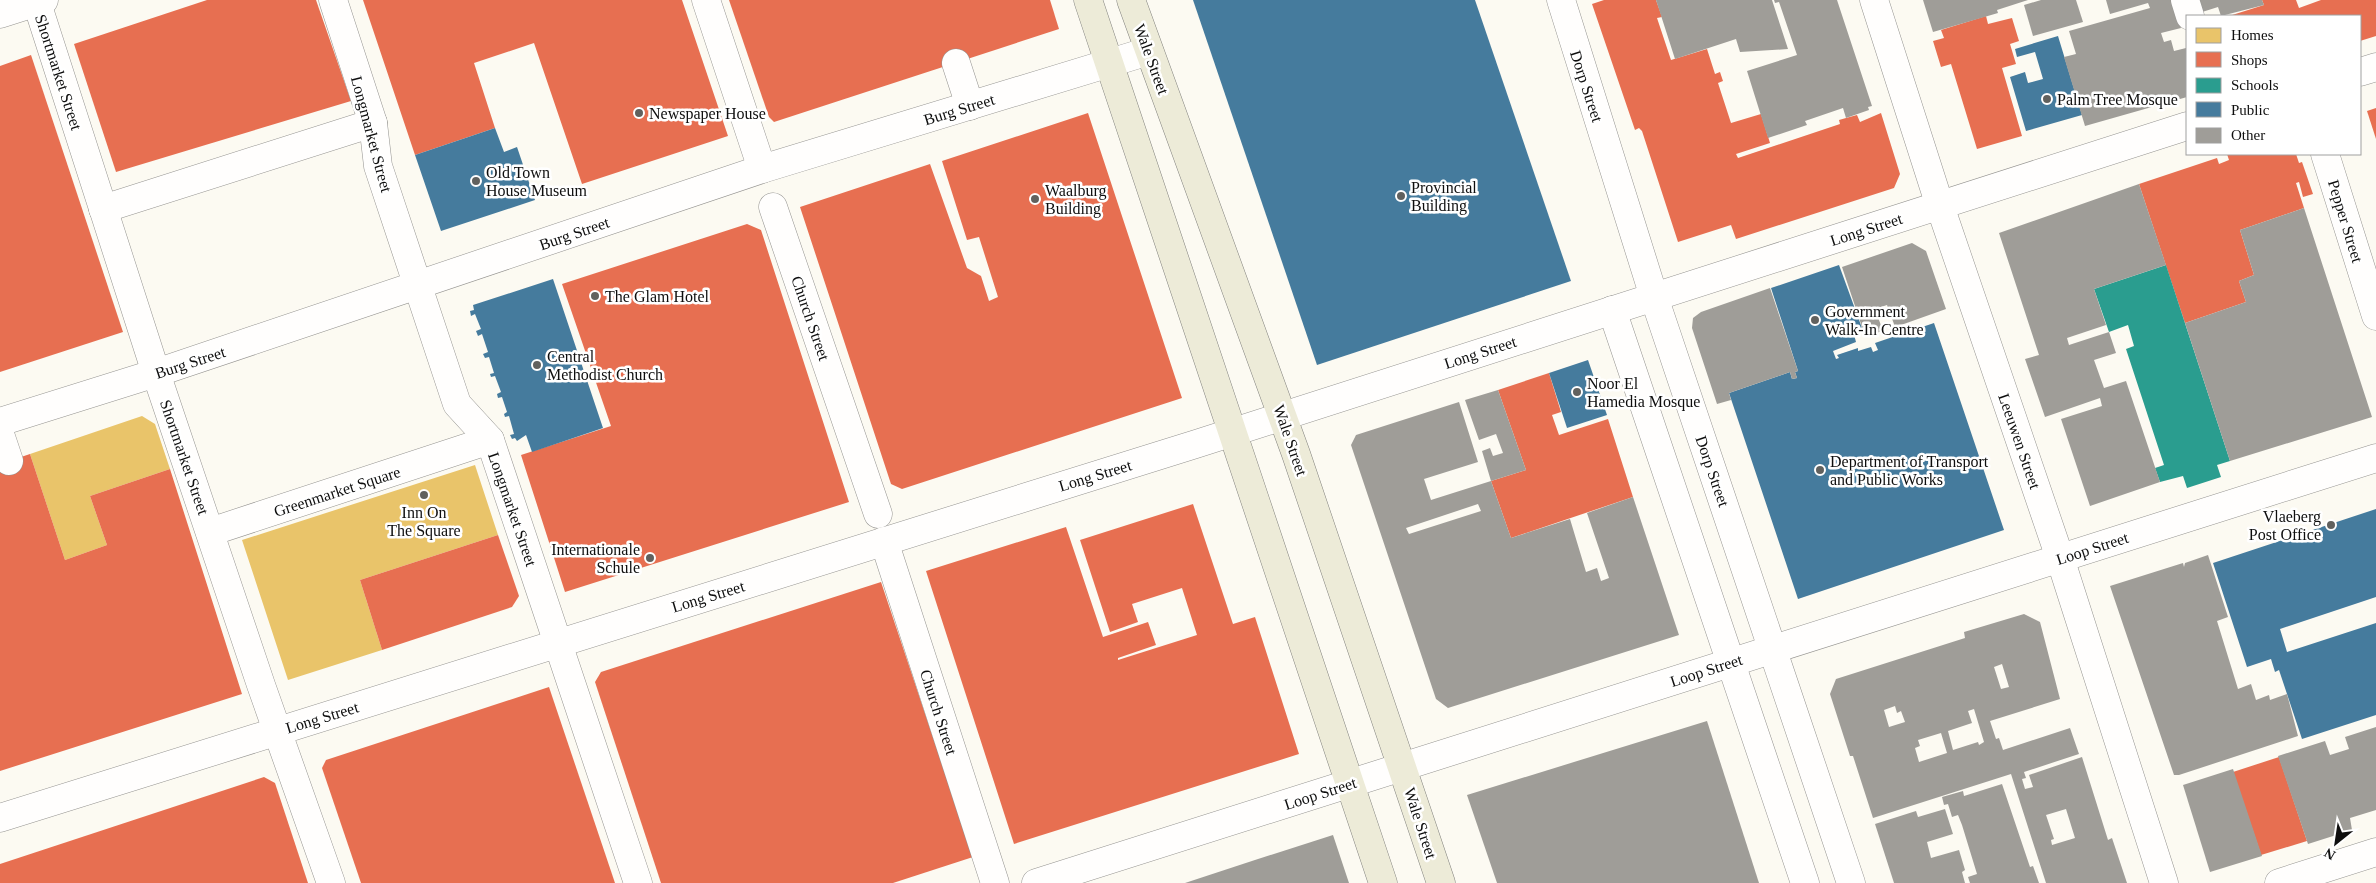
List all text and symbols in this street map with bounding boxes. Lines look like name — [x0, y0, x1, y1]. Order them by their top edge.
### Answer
street label: Shortmarket Street — [32, 12, 85, 133]
legend — [2186, 15, 2361, 155]
street label: Wale Street — [1131, 22, 1172, 97]
text: Homes — [2231, 27, 2274, 43]
street label: Dorp Street — [1566, 48, 1606, 125]
text: Shops — [2231, 52, 2268, 68]
street label: Longmarket Street — [347, 74, 395, 195]
text: Schools — [2231, 77, 2279, 93]
street label: Burg Street — [922, 91, 997, 129]
place label: Palm Tree Mosque — [2057, 91, 2178, 109]
marker: Palm Tree Mosque — [2041, 93, 2053, 105]
text: Public — [2231, 102, 2270, 118]
place label: Newspaper House — [649, 105, 766, 123]
marker: Newspaper House — [633, 107, 645, 119]
text: Other — [2231, 127, 2265, 143]
place label: Old Town House Museum — [486, 164, 587, 199]
marker: Old Town House Museum — [470, 175, 482, 187]
street label: Pepper Street — [2324, 178, 2366, 265]
place label: Provincial Building — [1411, 179, 1477, 215]
place label: Waalburg Building — [1045, 182, 1107, 218]
marker: Provincial Building — [1395, 190, 1407, 202]
marker: Waalburg Building — [1029, 193, 1041, 205]
street label: Long Street — [1828, 210, 1905, 250]
street label: Burg Street — [537, 213, 612, 254]
street label: Church Street — [788, 274, 833, 363]
place label: The Glam Hotel — [605, 288, 710, 305]
marker: The Glam Hotel — [589, 290, 601, 302]
place label: Government Walk-In Centre — [1825, 303, 1924, 338]
marker: Government Walk-In Centre — [1809, 314, 1821, 326]
street label: Long Street — [1442, 333, 1519, 373]
street label: Burg Street — [153, 343, 228, 383]
place label: Central Methodist Church — [547, 348, 663, 383]
marker: Central Methodist Church — [531, 359, 543, 371]
place label: Noor El Hamedia Mosque — [1587, 375, 1700, 411]
marker: Noor El Hamedia Mosque — [1571, 386, 1583, 398]
street label: Leeuwen Street — [1995, 391, 2044, 492]
street label: Shortmarket Street — [157, 397, 212, 517]
street label: Wale Street — [1270, 403, 1311, 478]
street label: Dorp Street — [1691, 433, 1733, 510]
street label: Longmarket Street — [484, 450, 540, 569]
place label: Department of Transport and Public Works — [1830, 453, 1989, 488]
street label: Long Street — [1057, 456, 1134, 496]
street label: Greenmarket Square — [272, 463, 403, 521]
marker: Department of Transport and Public Works — [1814, 464, 1826, 476]
marker: Inn On The Square — [418, 489, 430, 501]
place label: Inn On The Square — [387, 504, 461, 540]
place label: Vlaeberg Post Office — [2249, 508, 2321, 543]
marker: Vlaeberg Post Office — [2325, 519, 2337, 531]
street label: Loop Street — [2054, 529, 2131, 569]
place label: Internationale Schule — [551, 541, 640, 576]
marker: Internationale Schule — [644, 552, 656, 564]
street label: Long Street — [670, 577, 747, 617]
street label: Loop Street — [1668, 651, 1745, 691]
street label: Church Street — [917, 667, 960, 757]
street label: Long Street — [284, 698, 361, 738]
street label: Loop Street — [1282, 774, 1359, 814]
street label: Wale Street — [1401, 785, 1440, 861]
north arrow — [2311, 818, 2361, 868]
text: N — [2322, 845, 2338, 863]

